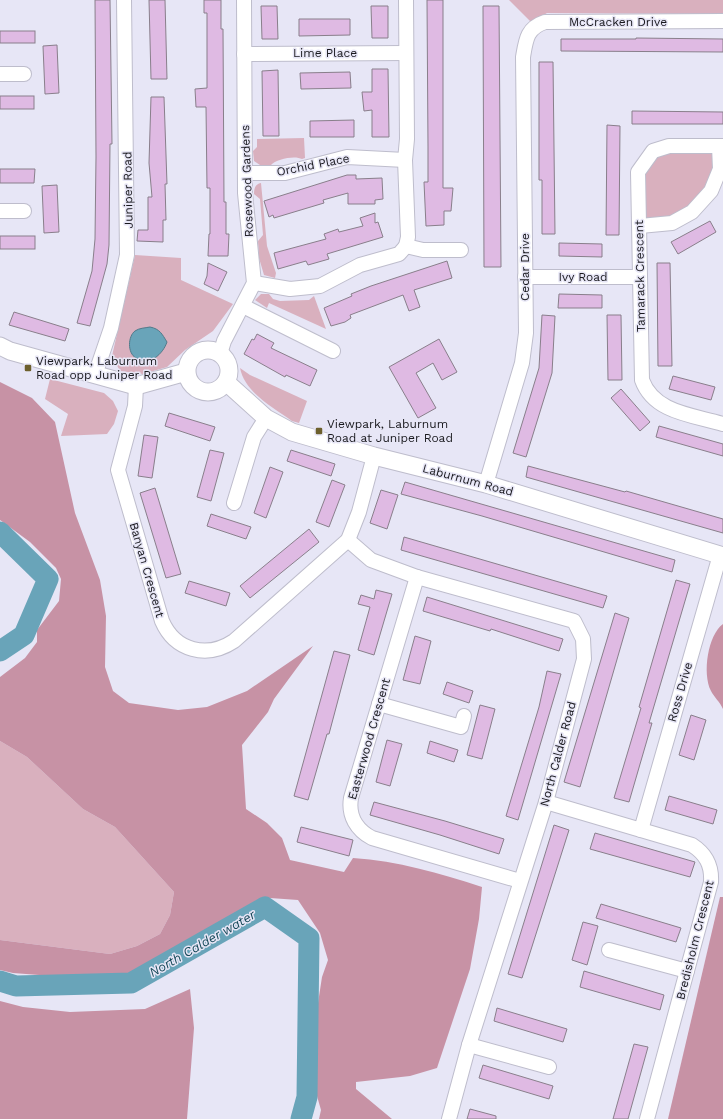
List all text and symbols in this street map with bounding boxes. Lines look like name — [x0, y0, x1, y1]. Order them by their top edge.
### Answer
street label: McCracken Drive — [569, 15, 667, 29]
street label: Lime Place — [293, 46, 357, 60]
street label: Rosewood Gardens — [238, 125, 256, 237]
street label: Juniper Road — [120, 151, 136, 229]
street label: Orchid Place — [275, 151, 351, 179]
street label: Tamarack Crescent — [632, 220, 648, 332]
street label: Cedar Drive — [518, 233, 532, 301]
street label: Ivy Road — [558, 270, 608, 284]
place label: Viewpark, Laburnum Road opp Juniper Road — [36, 354, 173, 382]
marker: Viewpark, Laburnum Road opp Juniper Road — [23, 363, 33, 373]
place label: Viewpark, Laburnum Road at Juniper Road — [327, 417, 453, 445]
marker: Viewpark, Laburnum Road at Juniper Road — [314, 426, 324, 436]
street label: Laburnum Road — [421, 461, 515, 499]
street label: Banyan Crescent — [127, 521, 167, 619]
street label: Ross Drive — [665, 660, 695, 724]
street label: Easterwood Crescent — [345, 677, 393, 801]
street label: North Calder Road — [537, 700, 579, 808]
street label: Bredisholm Crescent — [673, 879, 717, 1001]
water label: North Calder water — [147, 906, 259, 980]

